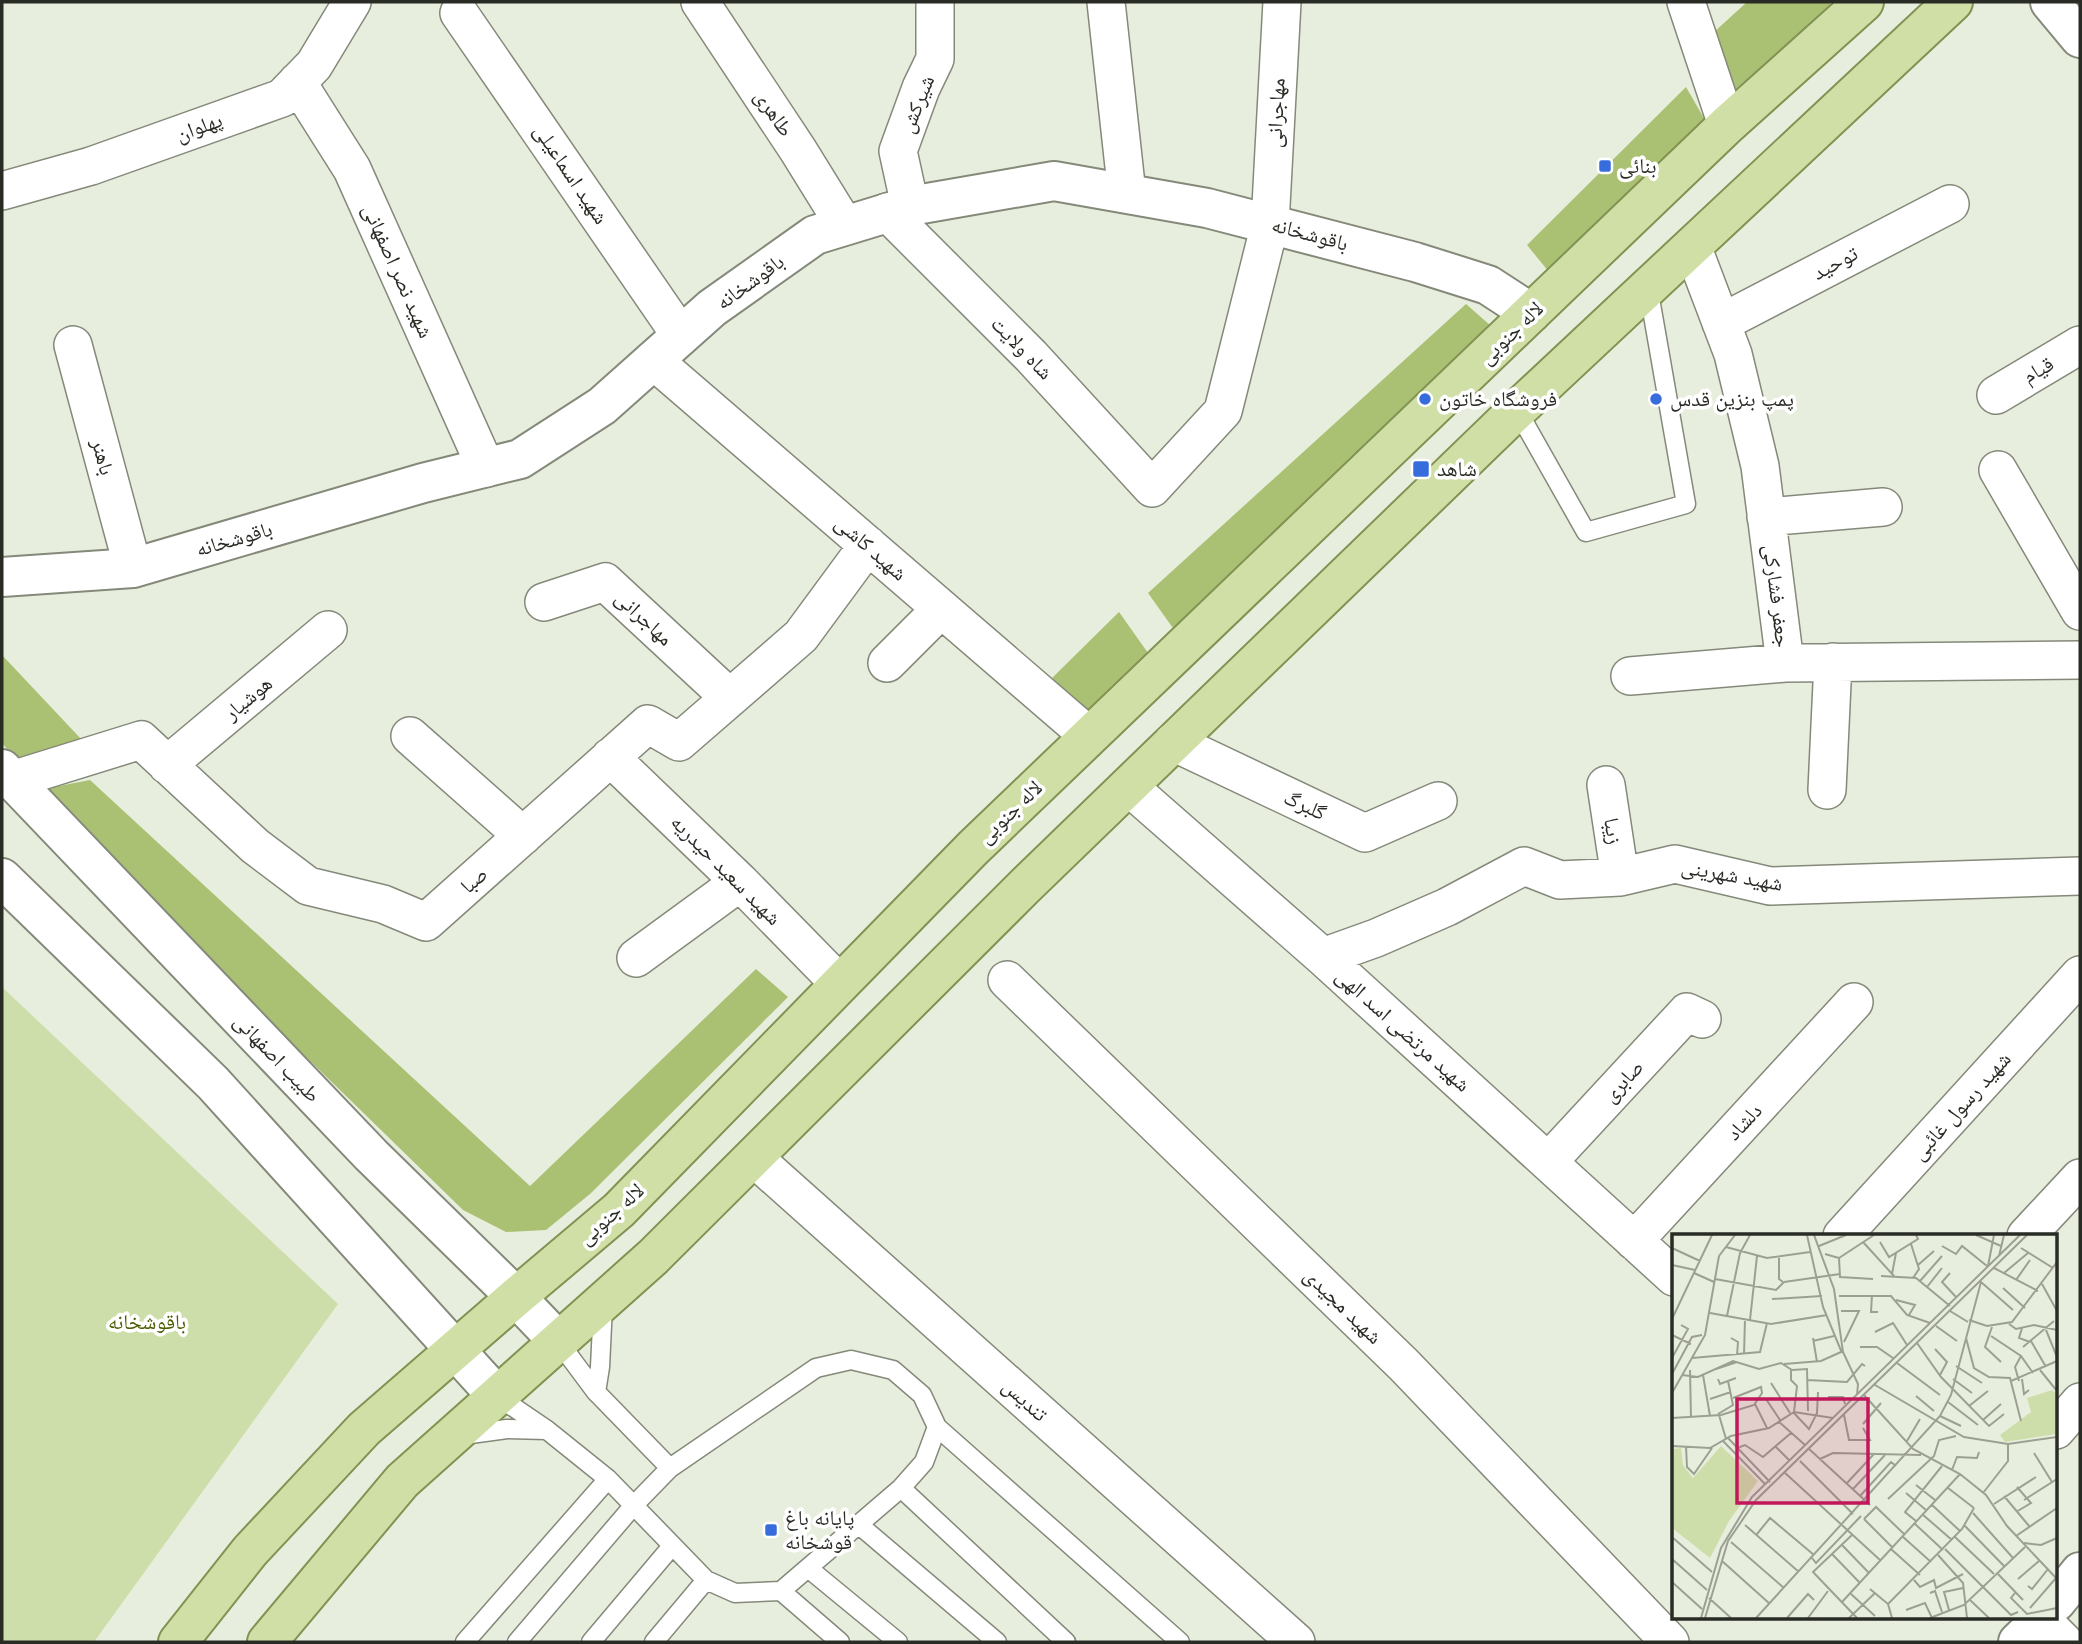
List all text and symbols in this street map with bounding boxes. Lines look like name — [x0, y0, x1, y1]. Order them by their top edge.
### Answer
street label: شیرکش — [893, 71, 940, 137]
street label: مهاجرانی — [1260, 77, 1291, 149]
street label: طاهری — [750, 84, 800, 141]
street label: پهلوان — [172, 106, 225, 147]
street label: شهید اسماعیلی — [528, 118, 615, 229]
place label: بنائی — [1619, 152, 1656, 179]
marker: بنائی — [1597, 158, 1613, 174]
street label: شهید نصر اصفهانی — [357, 200, 440, 342]
street label: باقوشخانه — [1269, 210, 1351, 256]
street label: توحید — [1807, 239, 1862, 285]
street label: باقوشخانه — [710, 248, 789, 315]
street label: لاله جنوبی — [1473, 295, 1549, 370]
street label: شاه ولایت — [986, 310, 1059, 384]
street label: قیام — [2017, 350, 2059, 390]
place label: فروشگاه خاتون — [1439, 385, 1557, 411]
place label: پمپ بنزین قدس — [1670, 385, 1794, 412]
marker: فروشگاه خاتون — [1417, 391, 1433, 407]
marker: پمپ بنزین قدس — [1648, 391, 1664, 407]
street label: باهنر — [86, 435, 121, 478]
place label: شاهد — [1437, 455, 1477, 481]
marker: شاهد — [1411, 459, 1431, 479]
street label: شهید کاشی — [830, 509, 913, 586]
street label: باقوشخانه — [193, 515, 275, 561]
street label: جعفر فشارکی — [1758, 543, 1797, 649]
street label: مهاجرانی — [610, 584, 679, 651]
street label: هوشیار — [217, 670, 277, 726]
street label: لاله جنوبی — [972, 774, 1048, 849]
street label: گلبرگ — [1280, 783, 1331, 825]
street label: شهید سعید حیدریه — [666, 808, 788, 930]
street label: زیبا — [1599, 816, 1629, 846]
street label: شهید شهرینی — [1679, 852, 1785, 897]
street label: صبا — [454, 860, 492, 898]
street label: شهید مرتضی اسد الهی — [1330, 962, 1476, 1097]
street label: طبیب اصفهانی — [228, 1008, 326, 1108]
street label: شهید رسول غائبی — [1905, 1046, 2016, 1166]
street label: صابری — [1596, 1054, 1649, 1107]
street label: دلشاد — [1720, 1097, 1767, 1145]
street label: لاله جنوبی — [572, 1177, 649, 1250]
inset map — [1672, 1234, 2058, 1620]
street label: شهید مجیدی — [1299, 1262, 1388, 1349]
park label: باقوشخانه — [108, 1308, 186, 1334]
street label: تندیس — [997, 1372, 1054, 1427]
place label: پایانه باغ قوشخانه — [785, 1504, 855, 1554]
marker: پایانه باغ قوشخانه — [763, 1522, 779, 1538]

